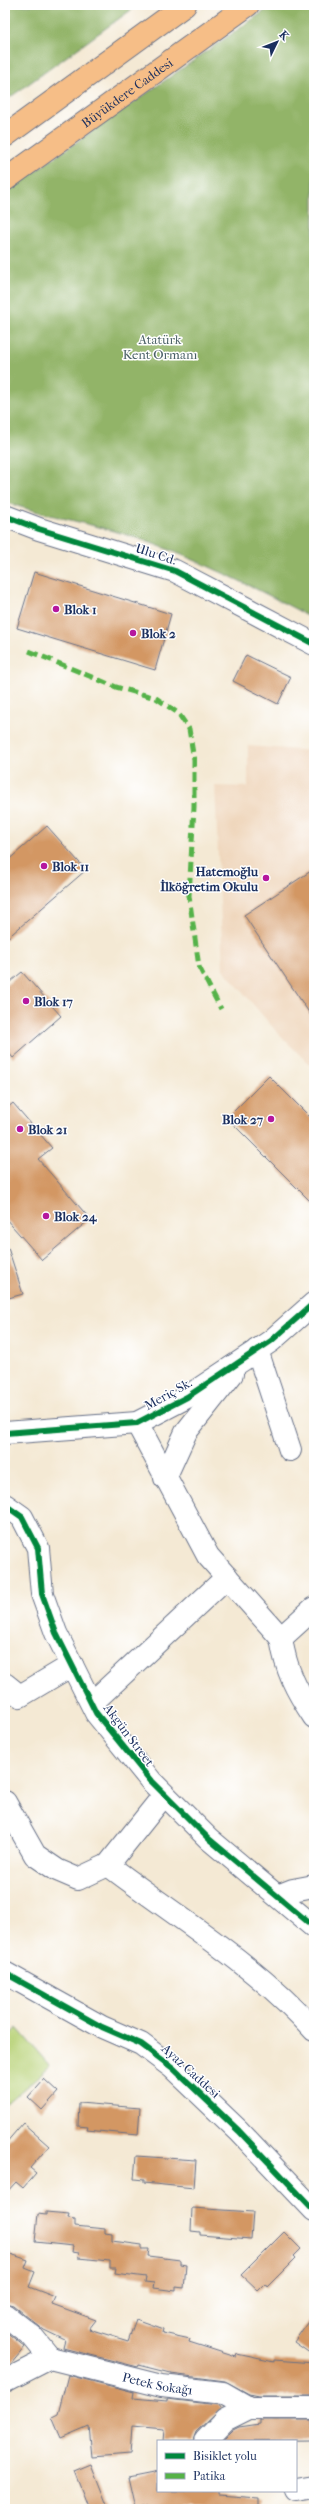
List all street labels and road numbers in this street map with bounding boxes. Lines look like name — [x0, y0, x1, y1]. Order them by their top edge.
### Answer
street label: Büyükdere Caddesi — [78, 54, 175, 130]
street label: Ulu Cd. — [134, 540, 178, 568]
street label: Meriç Sk. — [142, 1375, 195, 1414]
street label: Akgün Street — [100, 1700, 158, 1769]
street label: Ayaz Caddesi — [158, 2040, 223, 2101]
street label: Petek Sokağı — [121, 2369, 193, 2397]

